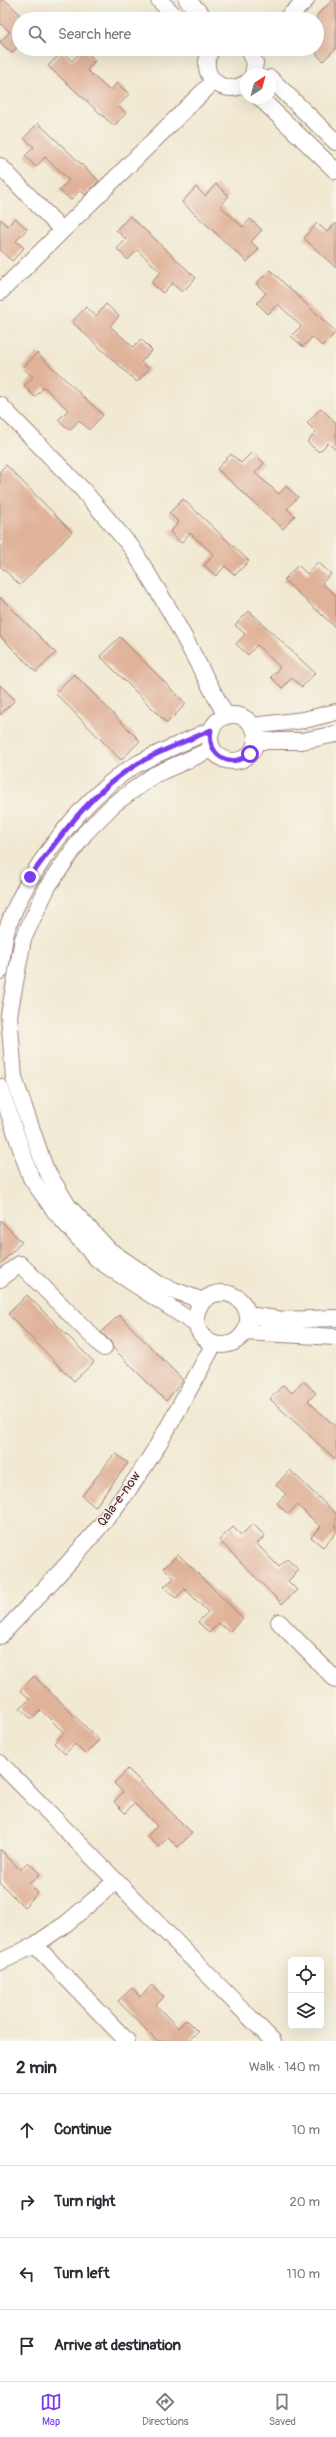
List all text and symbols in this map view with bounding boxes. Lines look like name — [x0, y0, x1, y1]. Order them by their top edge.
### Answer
search box — [12, 12, 324, 56]
icon: search — [26, 23, 48, 45]
text: Search here — [58, 25, 131, 44]
north arrow — [240, 68, 276, 104]
route start — [241, 745, 259, 763]
route end — [21, 868, 39, 886]
street label: Qala-e-now — [94, 1468, 144, 1530]
map controls — [288, 1957, 324, 2029]
button: locate — [288, 1957, 324, 1993]
button: layers — [288, 1993, 324, 2029]
text: 2 min — [16, 2057, 57, 2078]
text: Walk · 140 m — [249, 2059, 320, 2075]
icon: ahead — [16, 2119, 38, 2141]
text: Continue — [54, 2120, 112, 2139]
text: 10 m — [292, 2122, 320, 2138]
icon: right — [16, 2191, 38, 2213]
text: Turn right — [54, 2192, 115, 2211]
text: 20 m — [289, 2194, 320, 2210]
icon: left — [16, 2263, 38, 2285]
text: Turn left — [54, 2264, 110, 2283]
text: 110 m — [287, 2266, 320, 2282]
icon: arrive — [16, 2335, 38, 2357]
text: Arrive at destination — [54, 2336, 181, 2355]
tab: Map — [40, 2391, 62, 2428]
tab: Directions — [142, 2391, 189, 2428]
tab: Saved — [269, 2391, 296, 2428]

